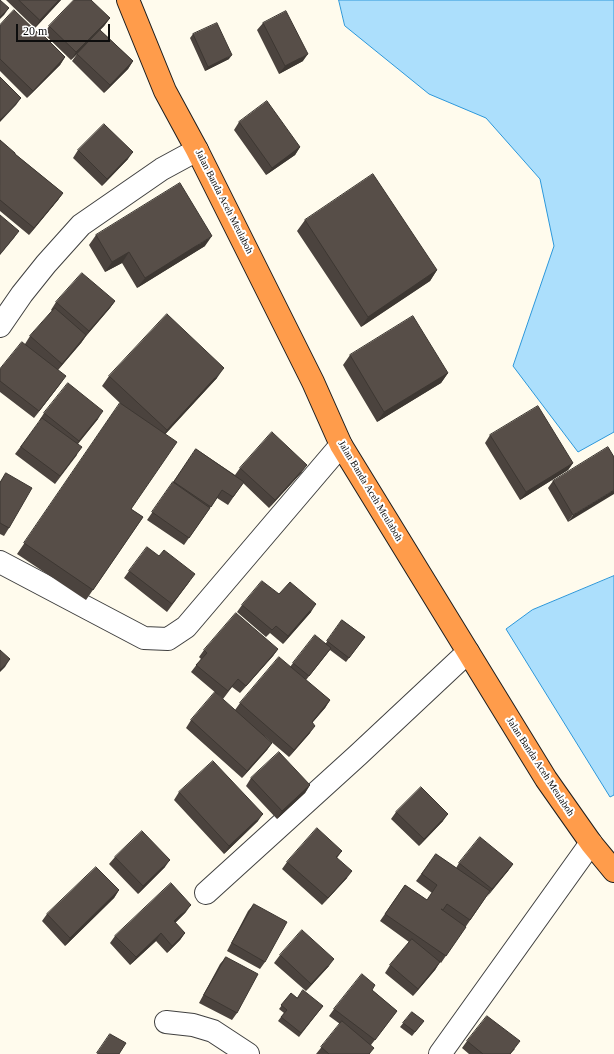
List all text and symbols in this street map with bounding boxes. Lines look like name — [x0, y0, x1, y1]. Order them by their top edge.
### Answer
scale bar — [18, 16, 112, 42]
text: 20 m — [23, 24, 47, 38]
street label: Jalan Banda Aceh Meulaboh — [192, 148, 256, 256]
street label: Jalan Banda Aceh Meulaboh — [335, 439, 405, 543]
street label: Jalan Banda Aceh Meulaboh — [504, 715, 576, 819]

